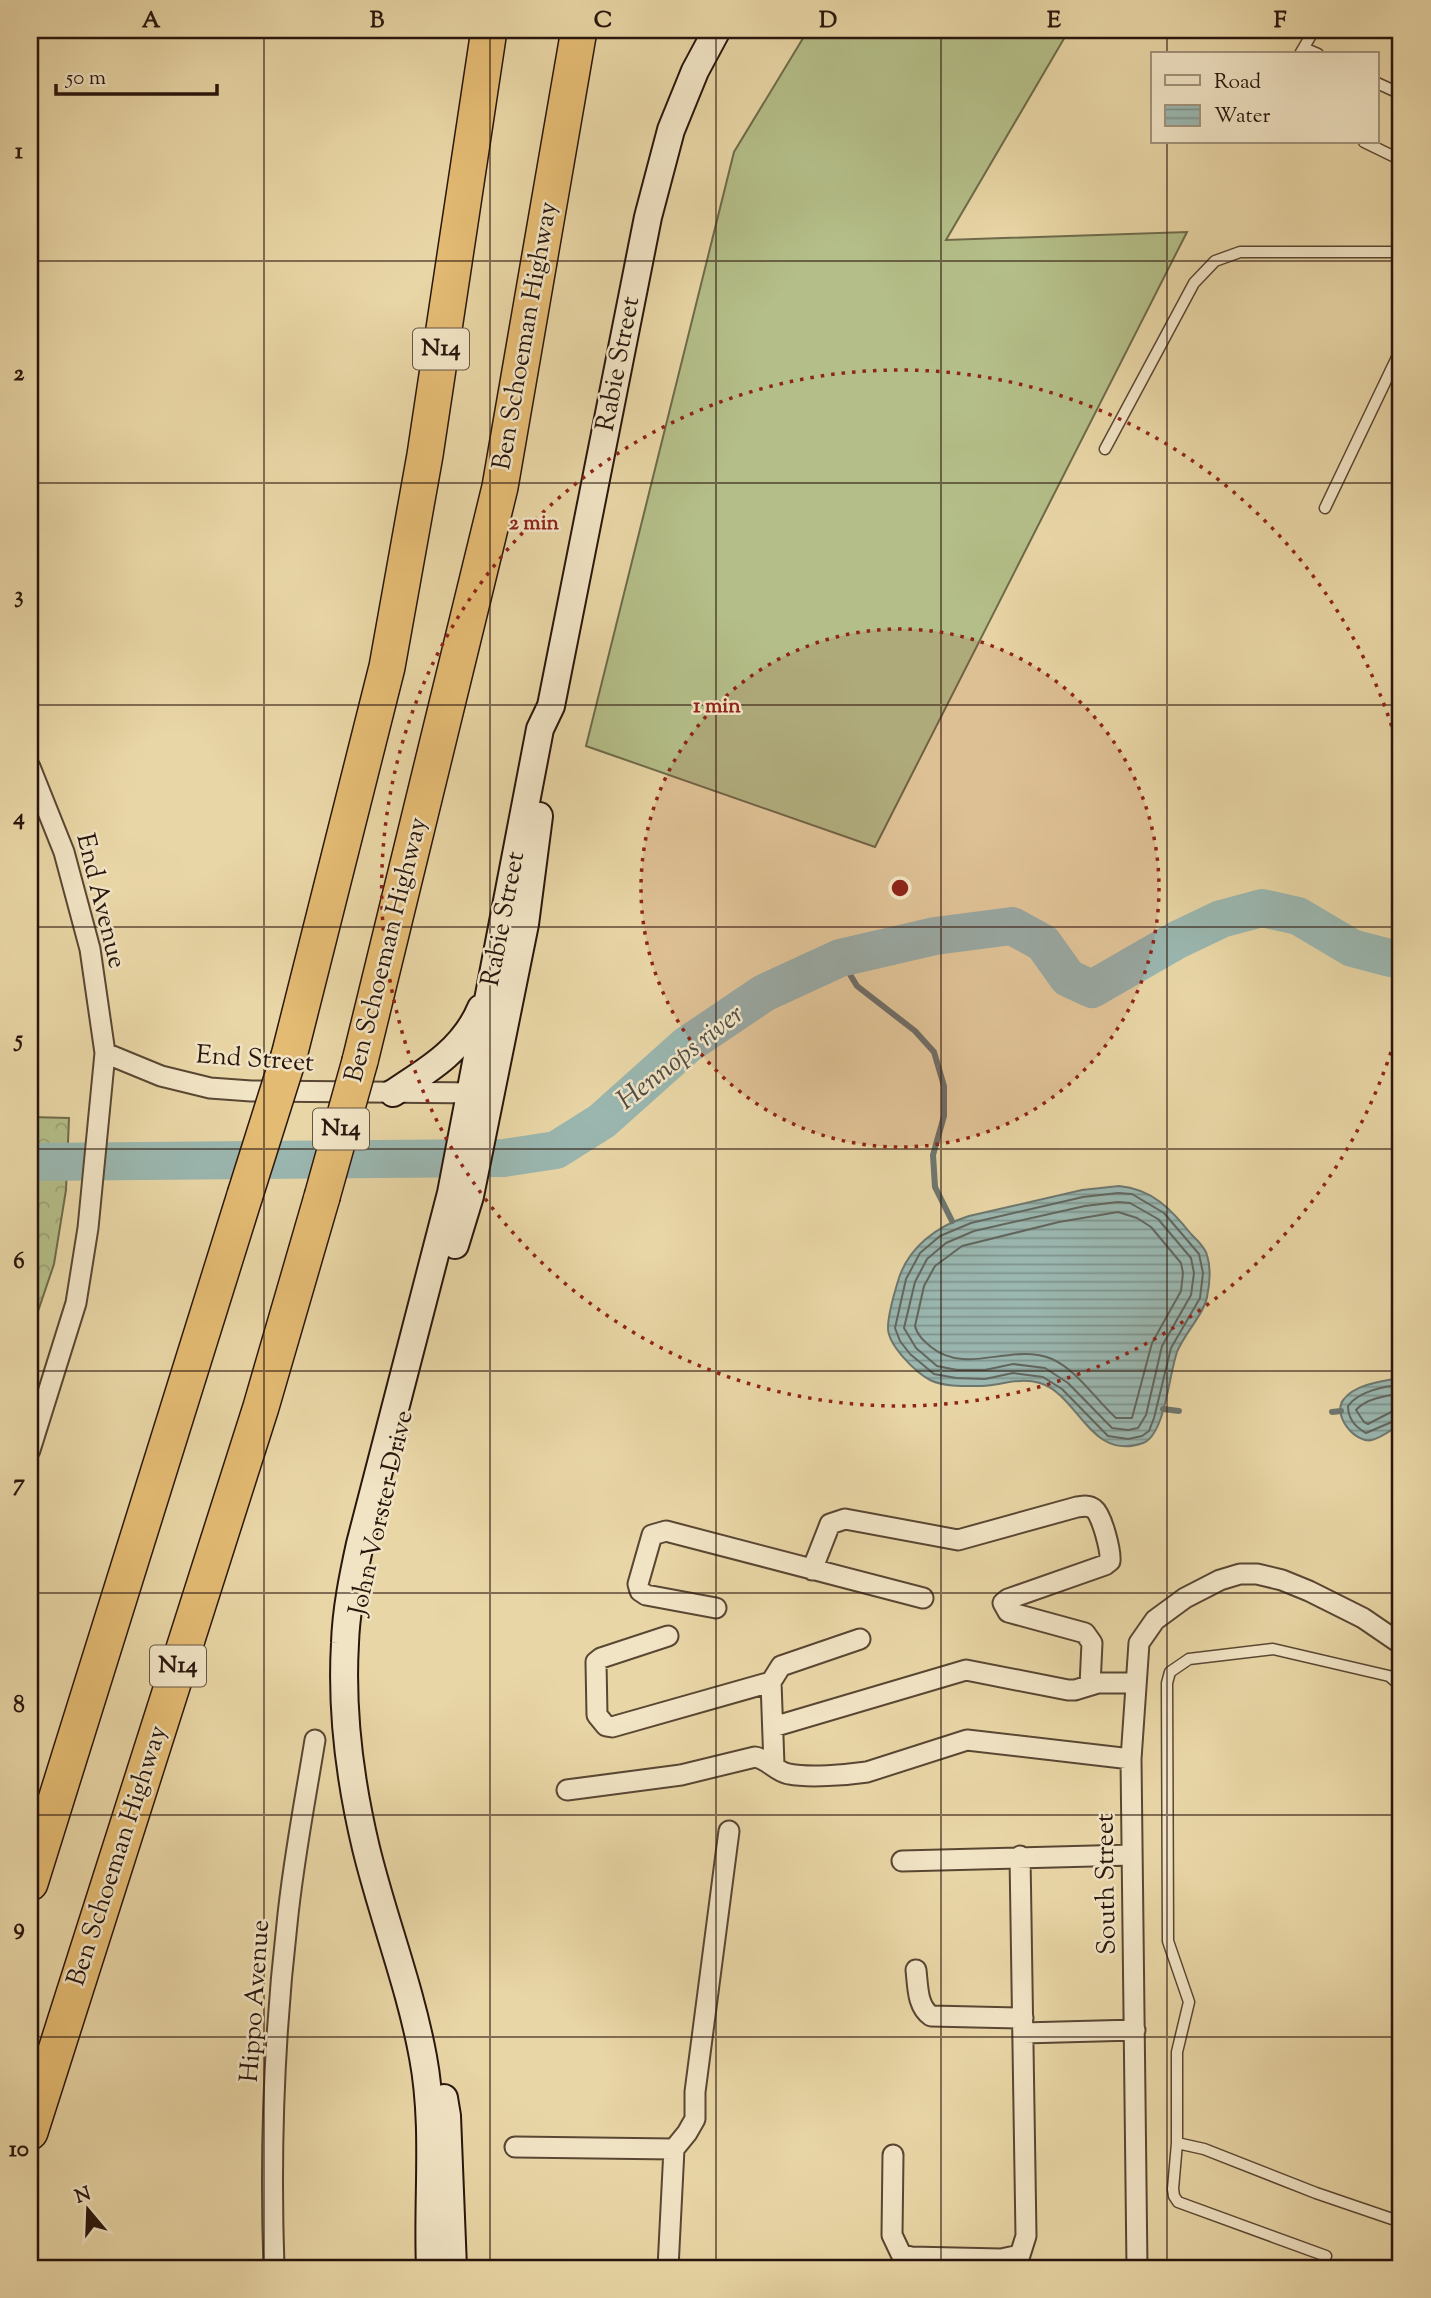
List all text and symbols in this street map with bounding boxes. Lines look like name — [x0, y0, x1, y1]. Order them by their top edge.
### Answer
text: A — [142, 5, 161, 38]
text: B — [370, 5, 385, 38]
text: C — [594, 5, 612, 38]
text: D — [819, 5, 837, 38]
text: E — [1047, 5, 1061, 38]
text: F — [1274, 5, 1287, 38]
scale bar — [56, 52, 217, 96]
legend — [1151, 52, 1378, 144]
text: 50 m — [65, 64, 106, 94]
text: Road — [1214, 68, 1261, 98]
text: Water — [1214, 102, 1271, 132]
text: 1 — [15, 136, 23, 169]
street label: Ben Schoeman Highway — [484, 199, 568, 473]
street label: Rabie Street — [588, 293, 650, 435]
road number: N14 — [413, 328, 469, 370]
text: 2 — [14, 358, 25, 391]
text: 2 min — [509, 509, 560, 539]
text: 3 — [14, 580, 24, 613]
text: 1 min — [693, 692, 741, 722]
text: 4 — [12, 802, 25, 835]
street label: Ben Schoeman Highway — [336, 814, 438, 1086]
street label: End Avenue — [65, 830, 135, 972]
street label: Rabie Street — [473, 848, 535, 990]
centre of rings — [888, 876, 912, 900]
water label: Hennops river — [609, 995, 753, 1120]
text: 5 — [13, 1024, 23, 1057]
street label: End Street — [195, 1037, 315, 1083]
road number: N14 — [313, 1108, 369, 1149]
text: 6 — [13, 1246, 25, 1279]
street label: John Vorster Drive — [340, 1407, 424, 1621]
text: 7 — [13, 1468, 25, 1501]
road number: N14 — [150, 1646, 206, 1686]
text: 8 — [13, 1690, 25, 1723]
street label: Ben Schoeman Highway — [58, 1721, 178, 1991]
street label: South Street — [1087, 1813, 1127, 1955]
text: 9 — [13, 1912, 25, 1945]
street label: Hippo Avenue — [232, 1918, 280, 2084]
text: 10 — [9, 2134, 29, 2167]
north arrow — [52, 2176, 122, 2246]
text: N — [72, 2181, 95, 2212]

